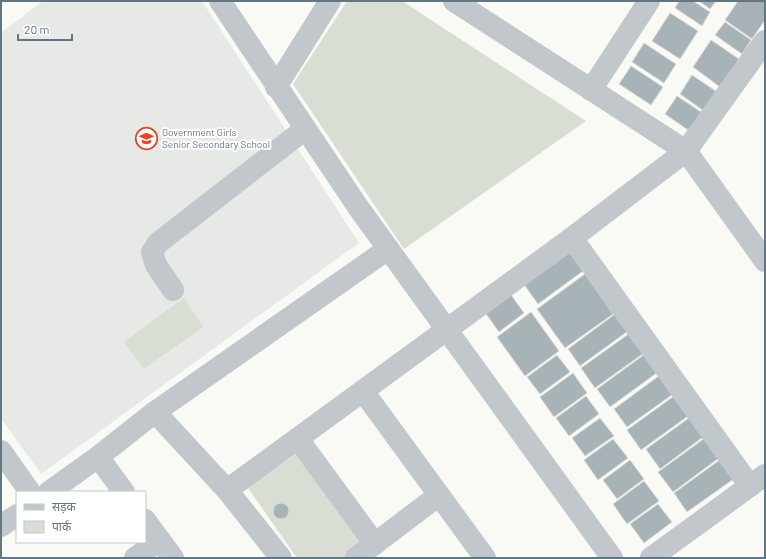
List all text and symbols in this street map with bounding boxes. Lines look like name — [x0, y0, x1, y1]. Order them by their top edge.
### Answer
scale bar — [18, 16, 72, 42]
text: 20 m — [24, 22, 50, 36]
school or university icon: Government Girls Senior Secondary School — [133, 125, 159, 151]
place label: Government Girls Senior Secondary School — [162, 126, 270, 150]
legend — [16, 491, 146, 543]
text: सड़क — [52, 499, 77, 514]
text: पार्क — [52, 519, 72, 533]

